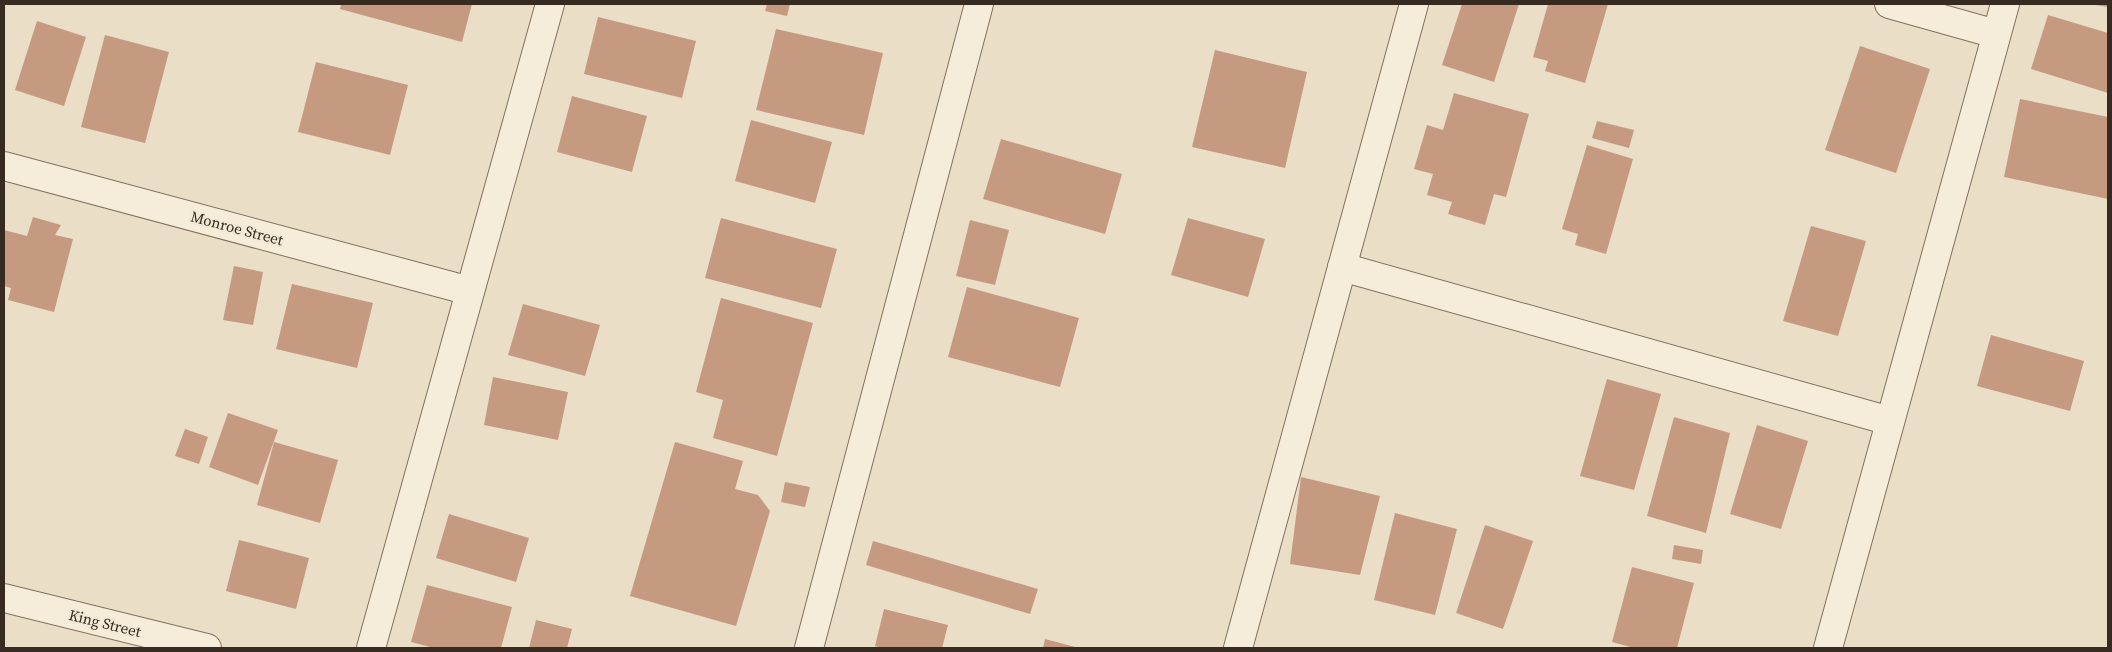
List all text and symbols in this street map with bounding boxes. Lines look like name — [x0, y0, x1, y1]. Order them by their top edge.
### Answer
street label: Monroe Street — [188, 206, 286, 250]
street label: King Street — [67, 604, 143, 642]

